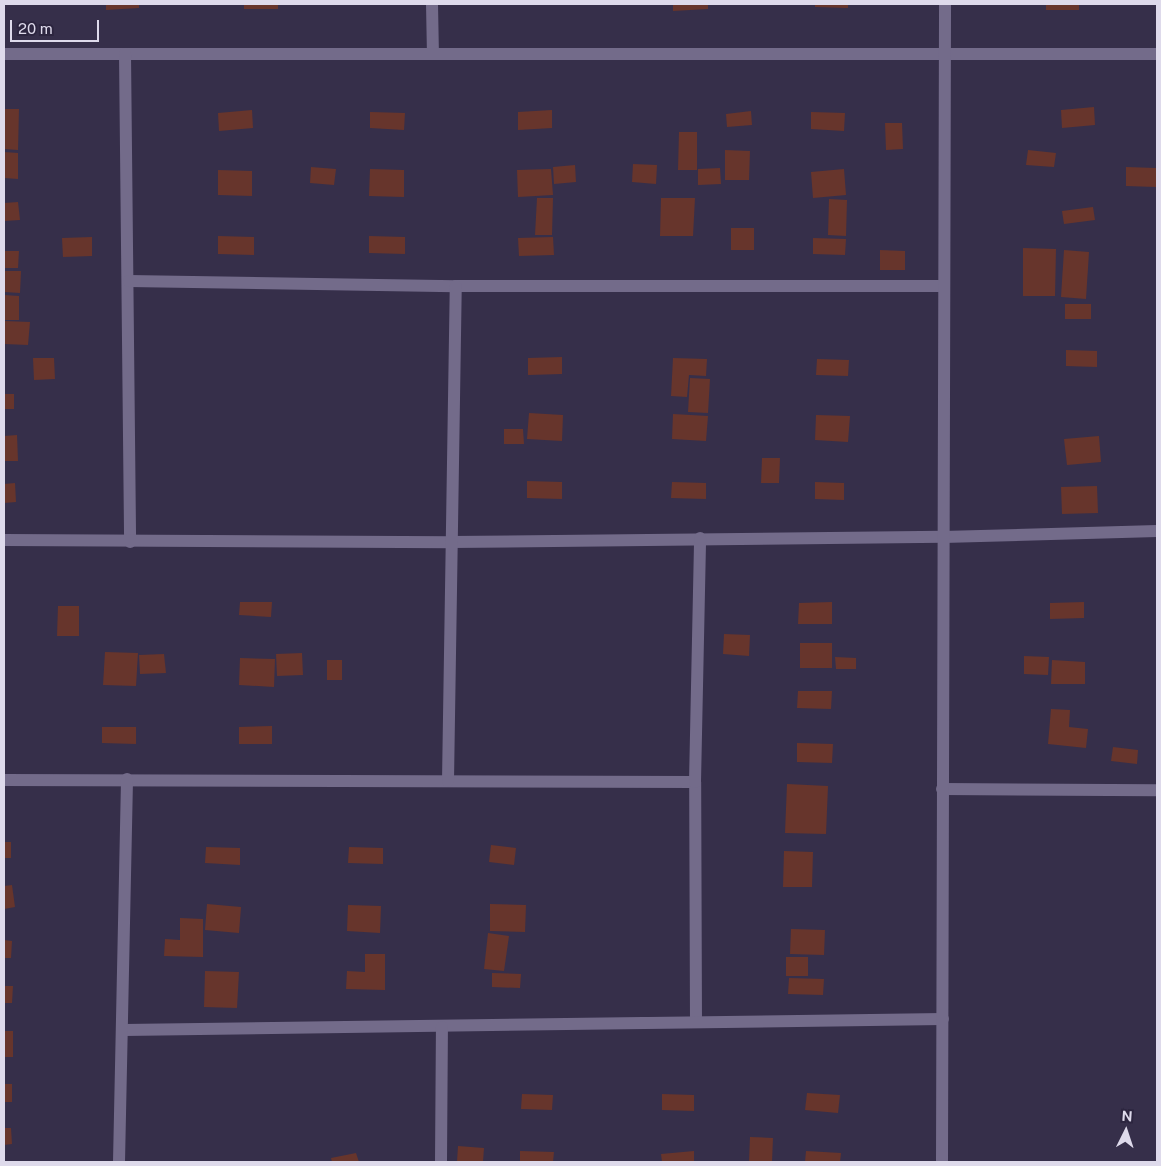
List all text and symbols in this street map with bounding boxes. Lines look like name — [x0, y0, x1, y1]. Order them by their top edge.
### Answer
scale bar — [12, 10, 101, 42]
text: 20 m — [18, 20, 53, 37]
north arrow — [1101, 1106, 1151, 1156]
text: N — [1121, 1108, 1133, 1124]

